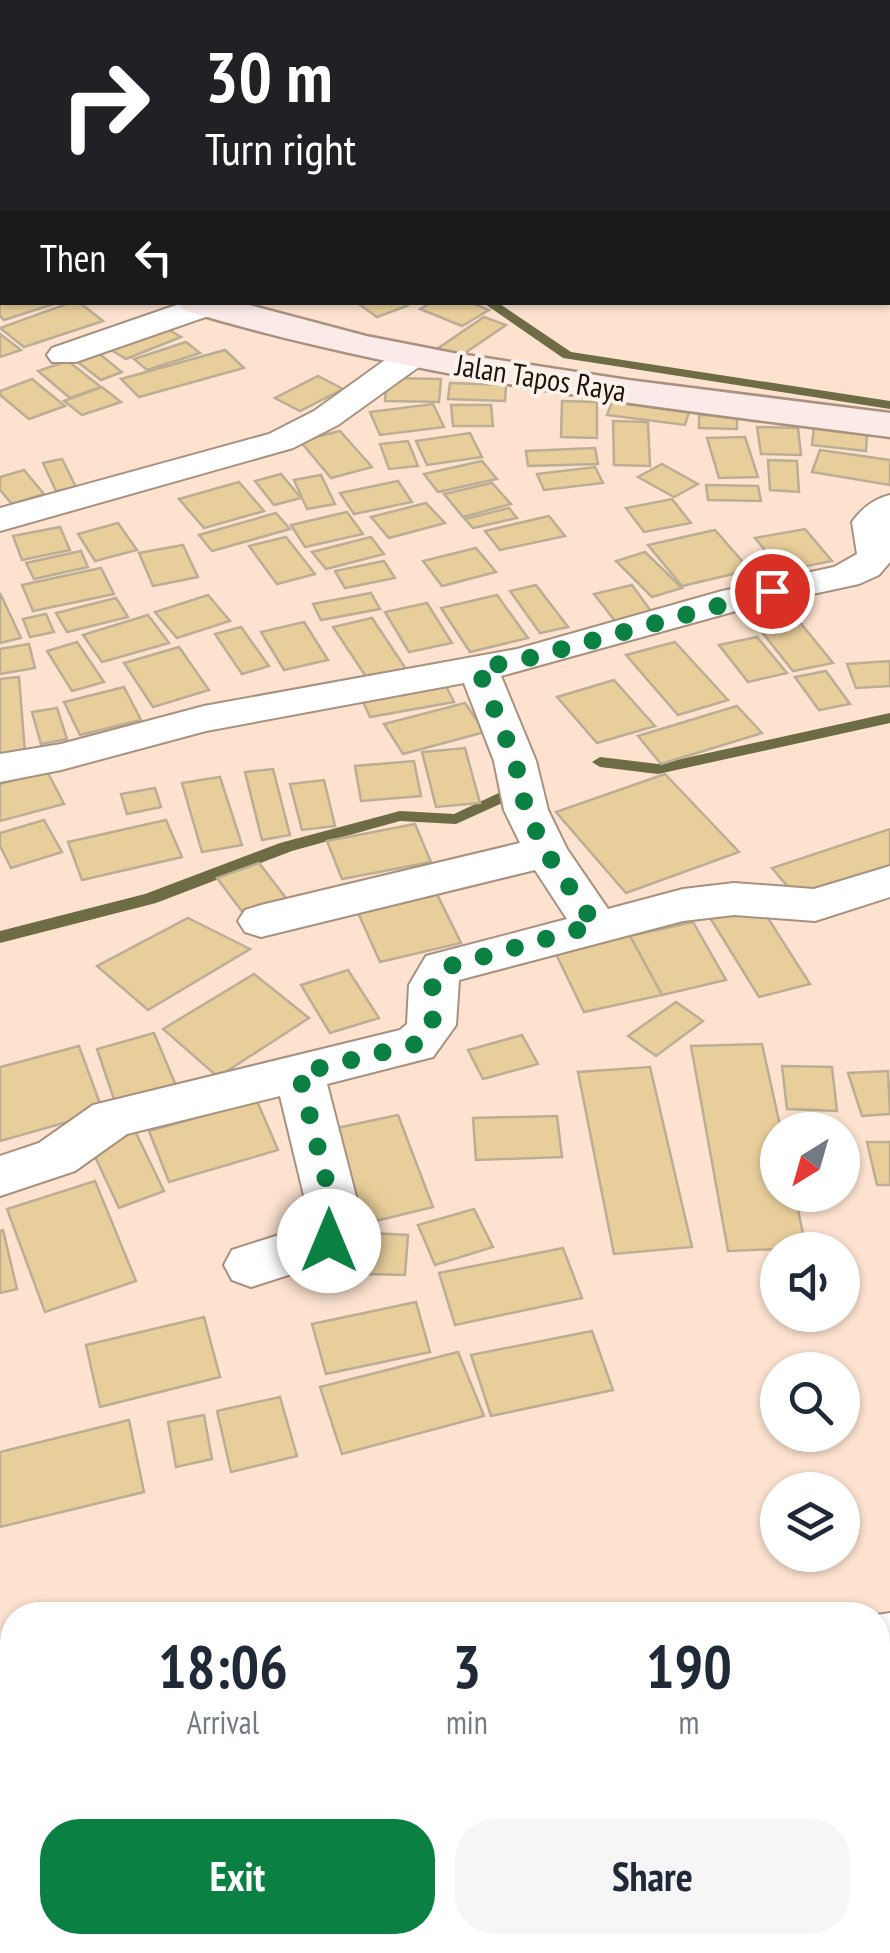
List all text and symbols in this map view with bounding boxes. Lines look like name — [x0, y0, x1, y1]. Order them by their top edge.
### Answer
text: 30 m — [205, 31, 333, 121]
icon: right — [40, 40, 170, 170]
text: Turn right — [205, 119, 356, 177]
icon: left — [126, 230, 181, 285]
text: Then — [40, 233, 106, 282]
street label: Jalan Tapos Raya — [452, 344, 629, 410]
pin — [730, 549, 815, 634]
icon: arrive — [745, 564, 800, 619]
north arrow — [760, 1112, 860, 1212]
map controls — [760, 1112, 860, 1572]
position arrow — [277, 1189, 381, 1293]
button: sound — [760, 1232, 860, 1332]
button: search — [760, 1352, 860, 1452]
button: layers — [760, 1472, 860, 1572]
text: 18:06 — [158, 1627, 288, 1705]
text: 3 — [453, 1627, 481, 1705]
text: 190 — [646, 1627, 732, 1705]
text: Arrival — [187, 1701, 259, 1743]
text: min — [446, 1701, 488, 1743]
text: m — [678, 1701, 699, 1743]
button: Exit — [40, 1819, 435, 1934]
button: Share — [455, 1819, 850, 1934]

